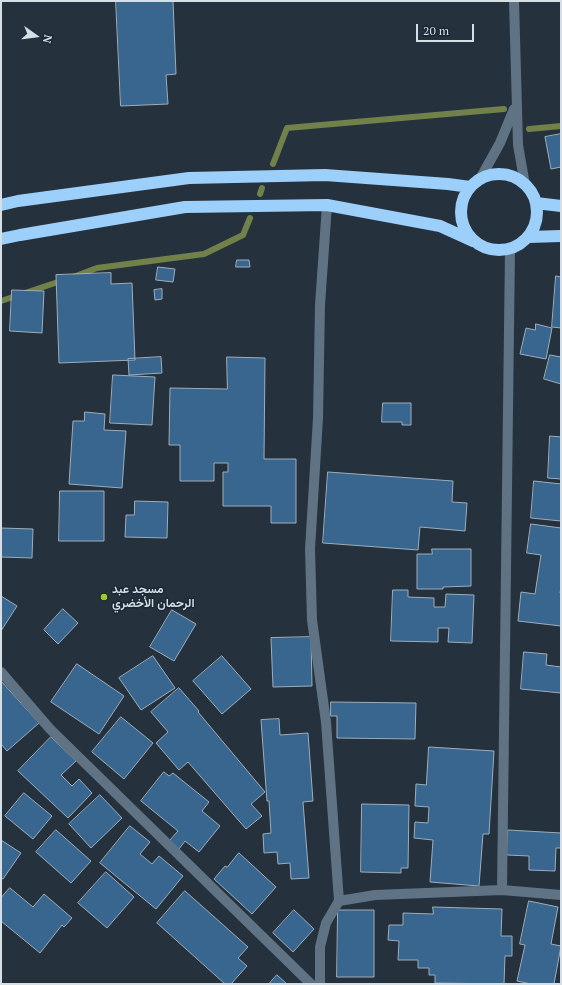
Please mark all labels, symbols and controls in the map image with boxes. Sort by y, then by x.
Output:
north arrow [16,16,56,56]
scale bar [418,16,476,42]
text: 20 m [423,23,449,38]
text: N [40,33,55,45]
place label: مسجد عبد الرحمان الأخضري [112,583,195,611]
marker: مسجد عبد الرحمان الأخضري [99,592,109,602]

